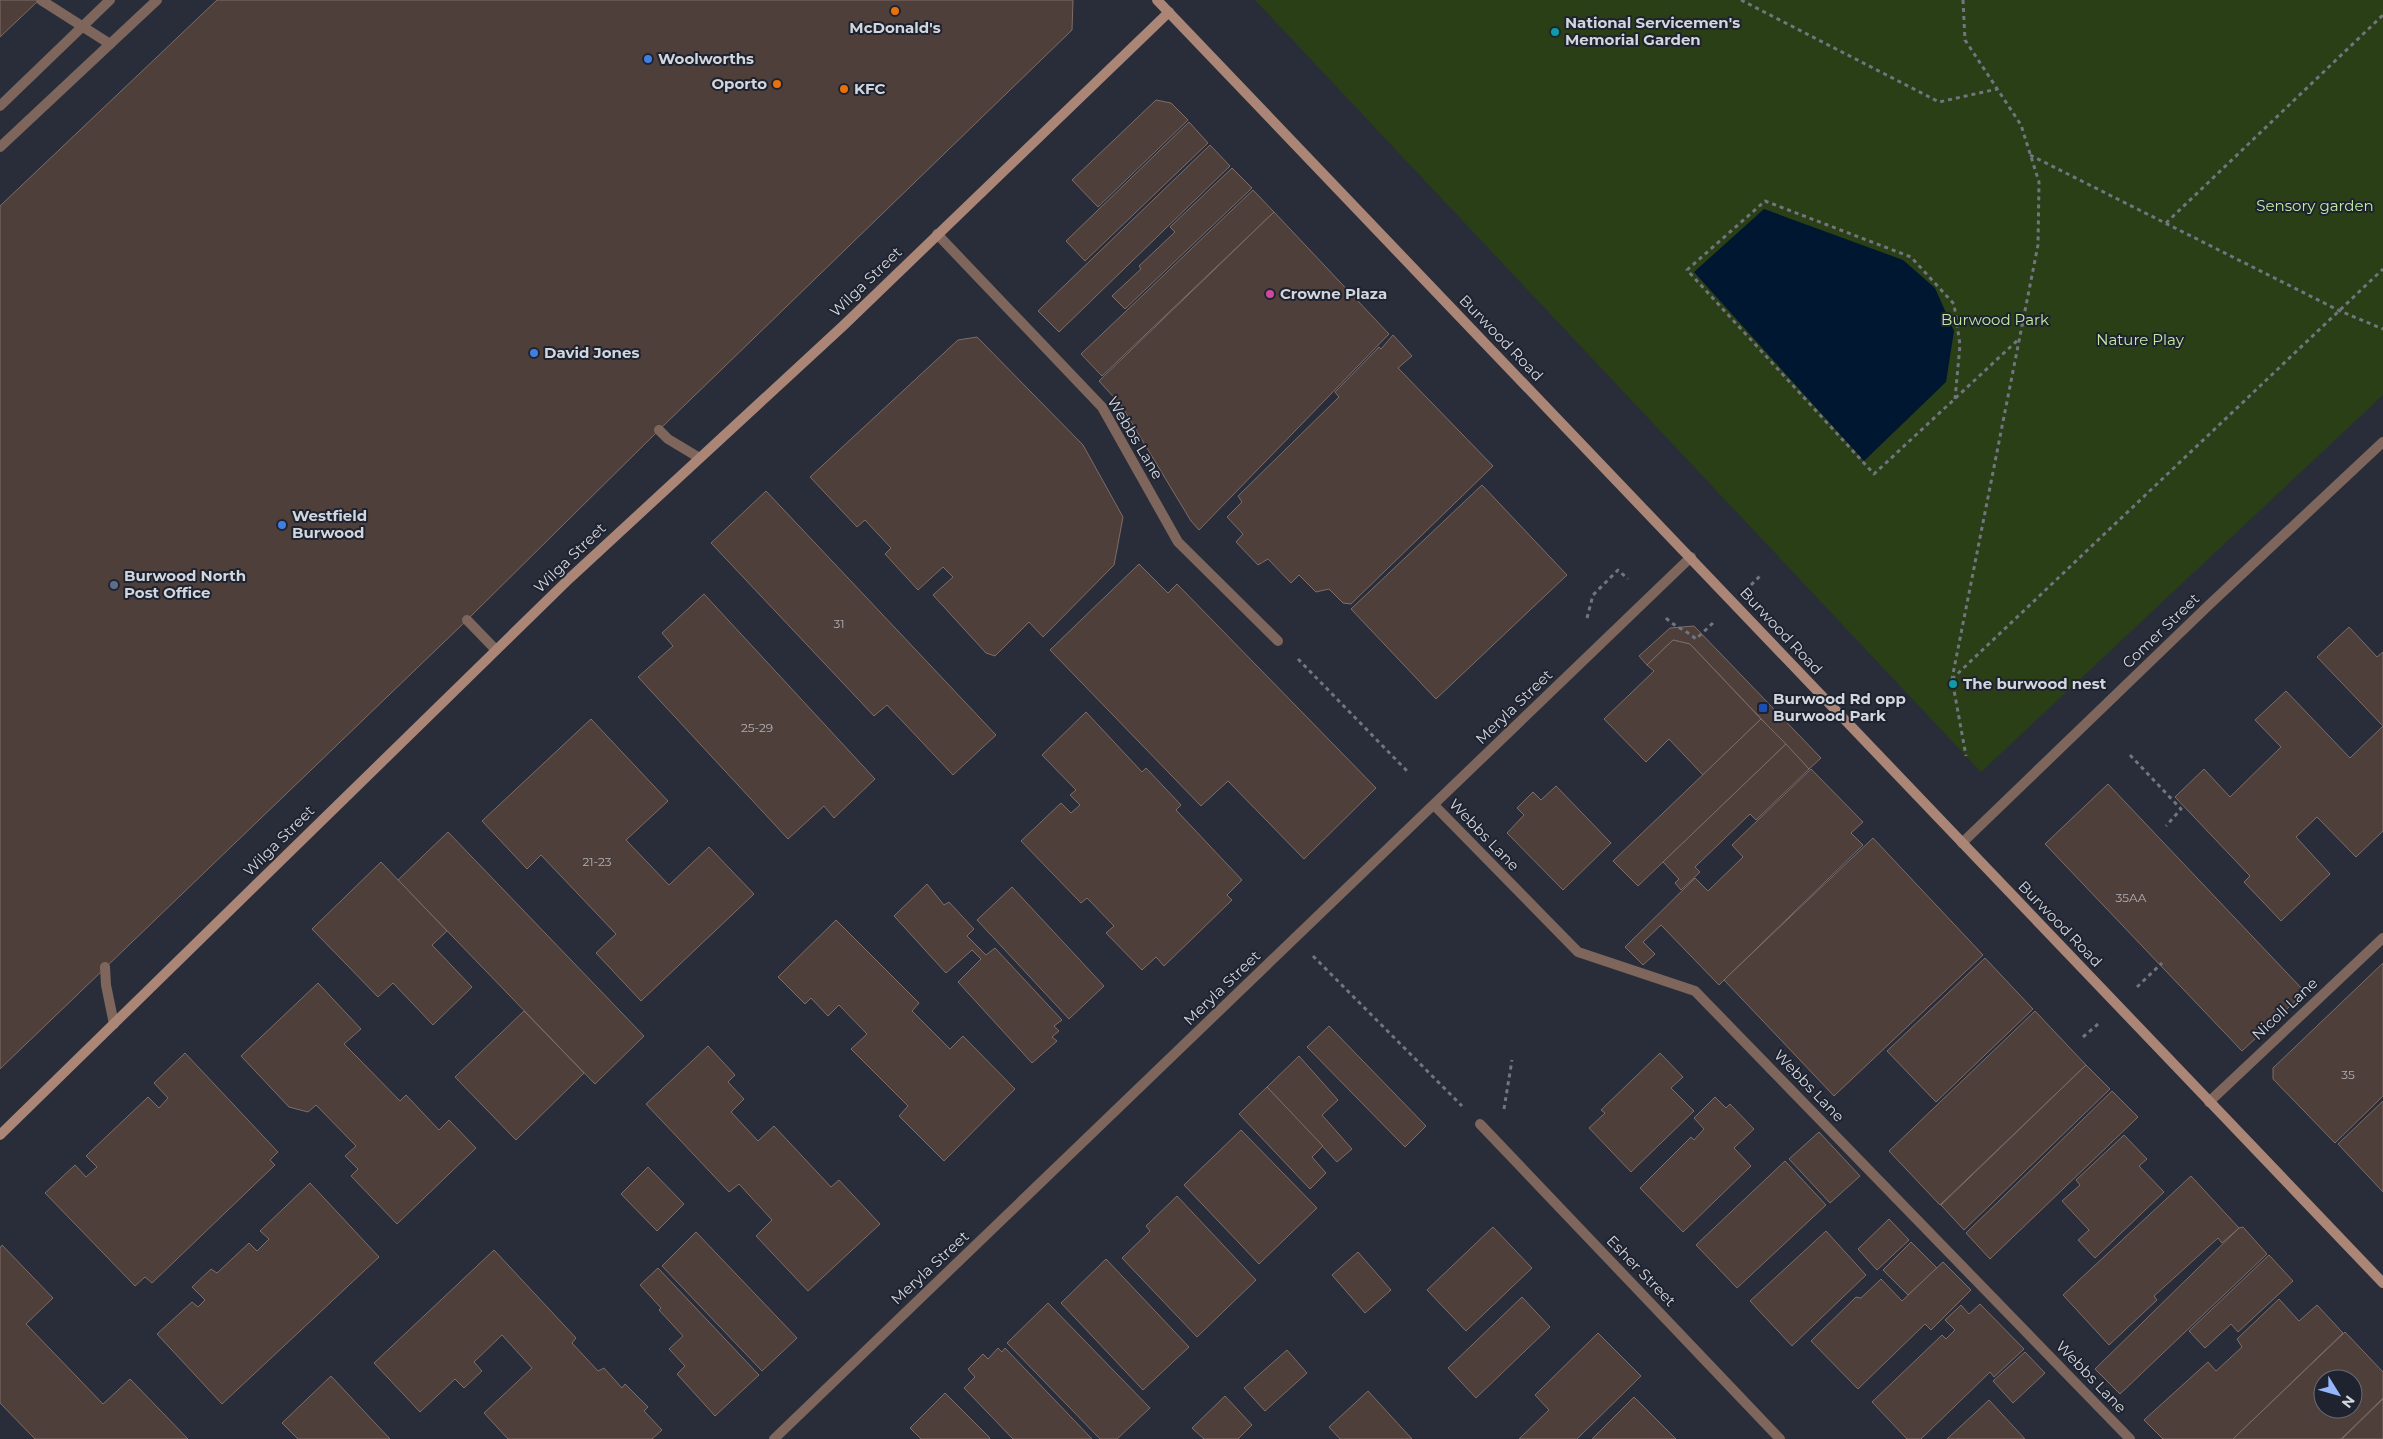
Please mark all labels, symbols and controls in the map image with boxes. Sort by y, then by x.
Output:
marker: McDonald's [889,5,901,17]
place label: National Servicemen's Memorial Garden [1565,13,1740,49]
place label: McDonald's [849,18,941,37]
marker: National Servicemen's Memorial Garden [1549,26,1561,38]
place label: Woolworths [658,49,754,68]
marker: Woolworths [642,53,654,65]
place label: Oporto [711,74,767,93]
marker: Oporto [771,78,783,90]
place label: KFC [854,79,886,98]
marker: KFC [838,83,850,95]
park label: Sensory garden [2256,196,2374,215]
street label: Wilga Street [826,243,906,321]
place label: Crowne Plaza [1280,284,1387,303]
marker: Crowne Plaza [1264,288,1276,300]
street label: Burwood Road [1455,291,1547,385]
park label: Burwood Park [1941,310,2049,329]
park label: Nature Play [2096,330,2185,349]
place label: David Jones [544,343,639,362]
marker: David Jones [528,347,540,359]
street label: Webbs Lane [1103,393,1168,483]
place label: Westfield Burwood [292,506,367,542]
marker: Westfield Burwood [276,519,288,531]
street label: Wilga Street [530,519,610,597]
place label: Burwood North Post Office [124,566,246,602]
marker: Burwood North Post Office [108,579,120,591]
street label: Burwood Road [1736,583,1827,678]
street label: Comer Street [2118,589,2203,672]
house number: 31 [833,616,845,631]
street label: Meryla Street [1471,665,1556,748]
place label: The burwood nest [1963,674,2107,693]
marker: The burwood nest [1947,678,1959,690]
place label: Burwood Rd opp Burwood Park [1773,689,1906,725]
marker: Burwood Rd opp Burwood Park [1757,702,1769,714]
house number: 25-29 [741,720,773,735]
street label: Webbs Lane [1445,794,1524,875]
street label: Wilga Street [239,801,318,880]
house number: 21-23 [582,854,612,869]
street label: Burwood Road [2014,877,2106,971]
house number: 35AA [2116,890,2147,905]
street label: Meryla Street [1179,946,1264,1029]
street label: Nicoll Lane [2248,973,2321,1044]
street label: Webbs Lane [1770,1045,1849,1126]
house number: 35 [2341,1067,2355,1082]
street label: Meryla Street [887,1227,973,1309]
street label: Esher Street [1603,1231,1680,1310]
street label: Webbs Lane [2052,1336,2131,1417]
north arrow [2313,1369,2363,1419]
text: N [2338,1392,2359,1412]

